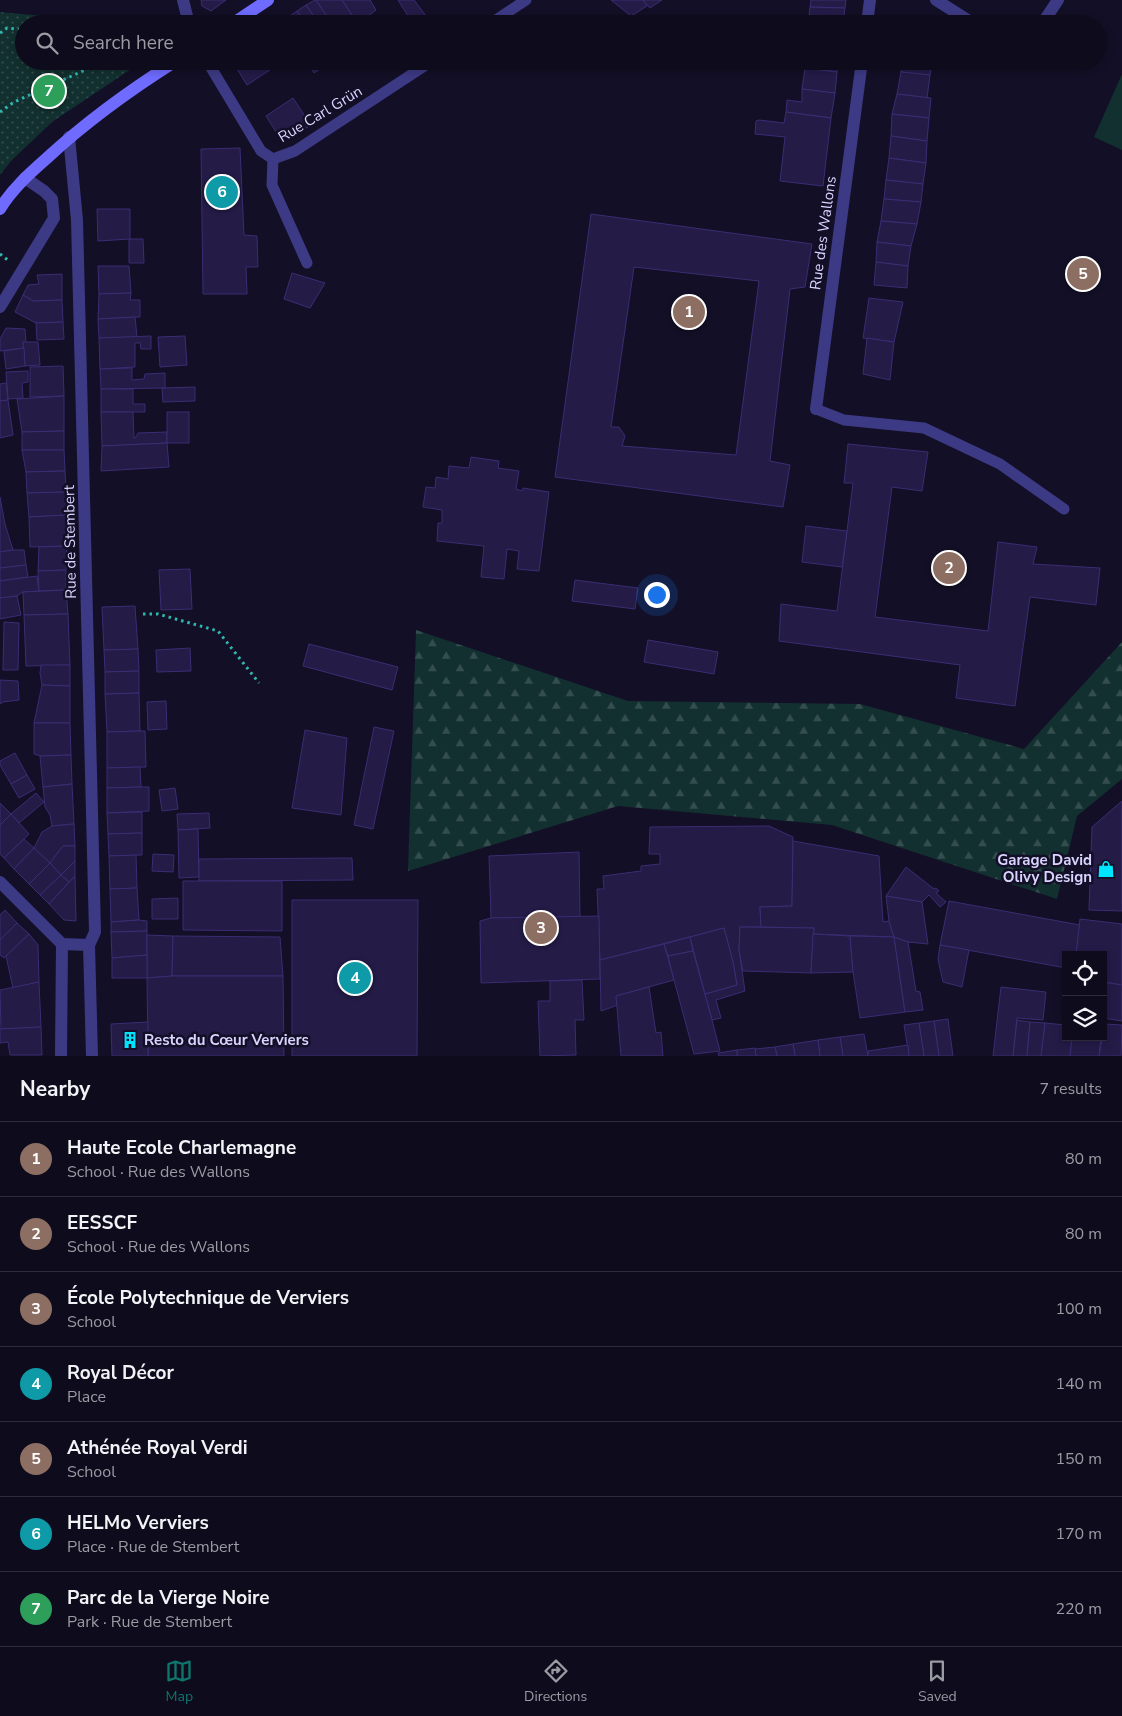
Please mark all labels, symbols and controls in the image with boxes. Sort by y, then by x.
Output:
search box [15,15,1107,70]
icon: search [33,29,61,57]
text: Search here [73,30,174,56]
pin: 7 [33,72,65,110]
street label: Rue Carl Grün [274,81,366,147]
pin: 6 [206,173,238,211]
street label: Rue des Wallons [805,175,841,291]
pin: 5 [1067,255,1099,293]
pin: 1 [673,293,705,331]
street label: Rue de Stembert [59,484,81,599]
pin: 2 [933,549,965,587]
your location [644,582,670,608]
place label: Garage David Olivy Design [997,850,1092,887]
shop icon: Garage David Olivy Design [1096,859,1116,879]
pin: 3 [525,909,557,947]
map controls [1062,951,1107,1041]
button: locate [1062,951,1107,996]
pin: 4 [339,959,371,997]
button: layers [1062,996,1107,1041]
building icon: Resto du Cœur Verviers [120,1030,140,1050]
place label: Resto du Cœur Verviers [144,1030,309,1050]
text: Nearby [20,1075,90,1103]
text: 7 results [1040,1078,1102,1100]
text: Haute Ecole Charlemagne [67,1135,296,1161]
text: 1 [31,1148,41,1170]
text: 80 m [1065,1148,1102,1170]
text: School · Rue des Wallons [67,1161,250,1183]
text: EESSCF [67,1210,137,1236]
text: 2 [31,1223,41,1245]
text: 80 m [1065,1223,1102,1245]
text: School · Rue des Wallons [67,1236,250,1258]
text: École Polytechnique de Verviers [67,1285,349,1311]
text: 3 [31,1298,41,1320]
text: 100 m [1055,1298,1102,1320]
text: School [67,1311,116,1333]
text: Royal Décor [67,1360,174,1386]
text: 4 [31,1373,41,1395]
text: 140 m [1055,1373,1102,1395]
text: Place [67,1386,106,1408]
text: Athénée Royal Verdi [67,1435,248,1461]
text: 5 [31,1448,41,1470]
text: 150 m [1055,1448,1102,1470]
text: School [67,1461,116,1483]
text: HELMo Verviers [67,1510,209,1536]
text: 6 [31,1523,41,1545]
text: 170 m [1055,1523,1102,1545]
text: Place · Rue de Stembert [67,1536,239,1558]
text: Parc de la Vierge Noire [67,1585,270,1611]
text: 7 [31,1598,41,1620]
text: 220 m [1055,1598,1102,1620]
text: Park · Rue de Stembert [67,1611,232,1633]
tab: Map [165,1657,193,1706]
tab: Directions [524,1657,587,1706]
tab: Saved [918,1657,957,1706]

